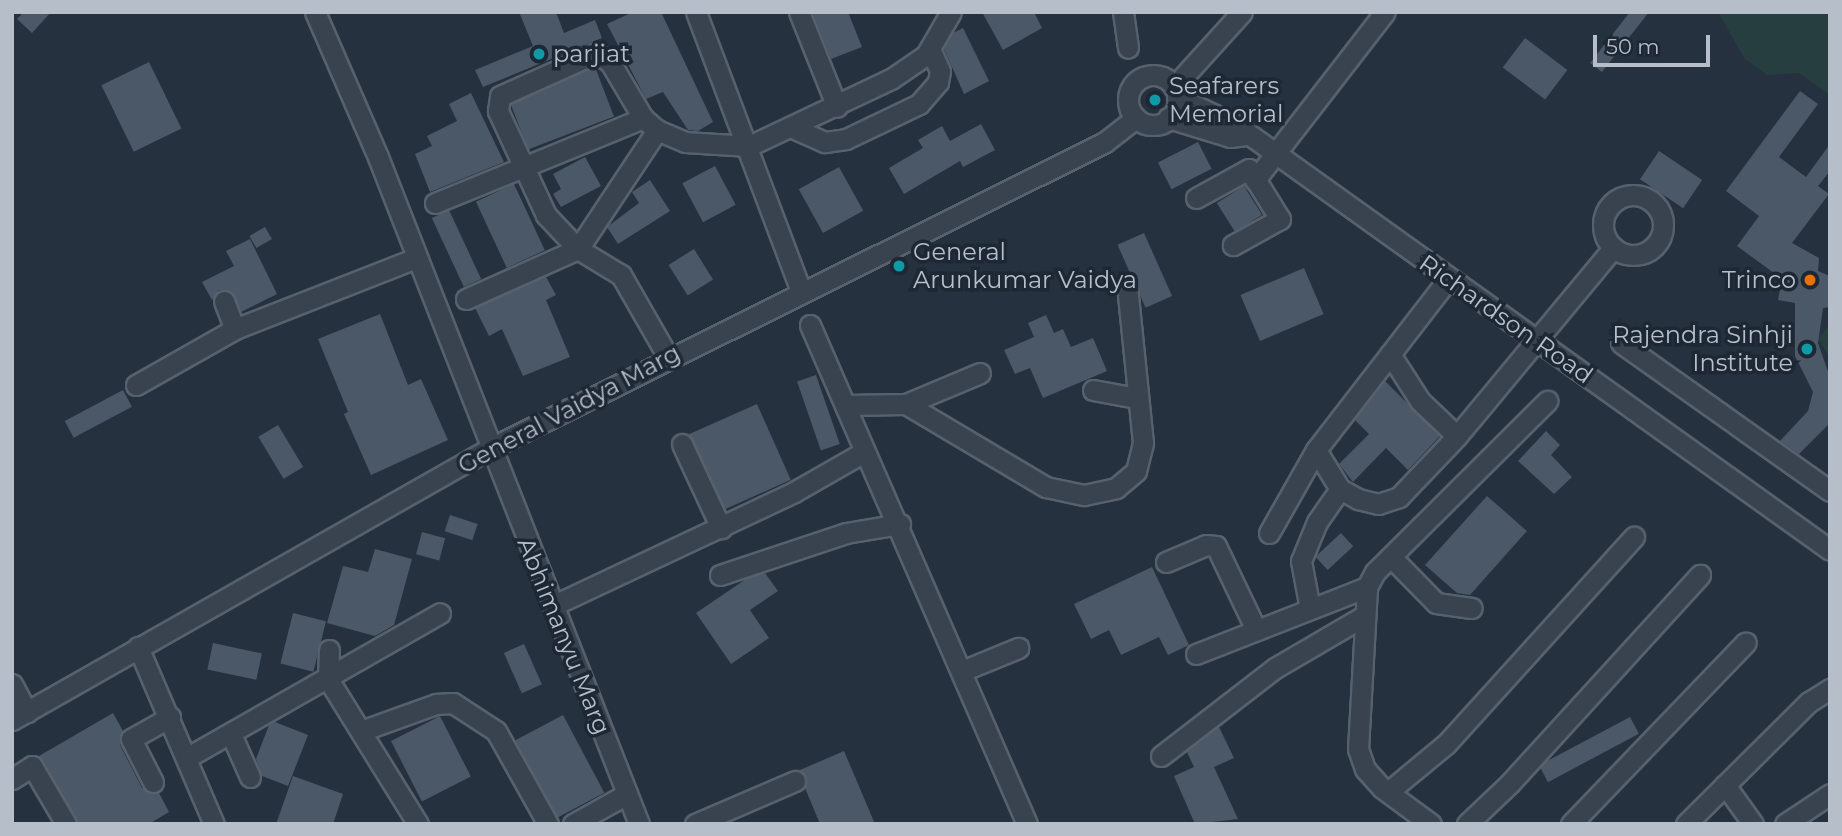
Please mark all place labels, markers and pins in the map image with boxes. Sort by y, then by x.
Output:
place label: parjiat [553,40,630,68]
marker: parjiat [531,46,547,62]
place label: Seafarers Memorial [1169,72,1283,128]
marker: Seafarers Memorial [1147,92,1163,108]
place label: General Arunkumar Vaidya [913,238,1137,294]
marker: General Arunkumar Vaidya [891,258,907,274]
place label: Trinco [1722,266,1796,294]
marker: Trinco [1802,272,1818,288]
place label: Rajendra Sinhji Institute [1612,321,1793,377]
marker: Rajendra Sinhji Institute [1799,341,1815,357]

